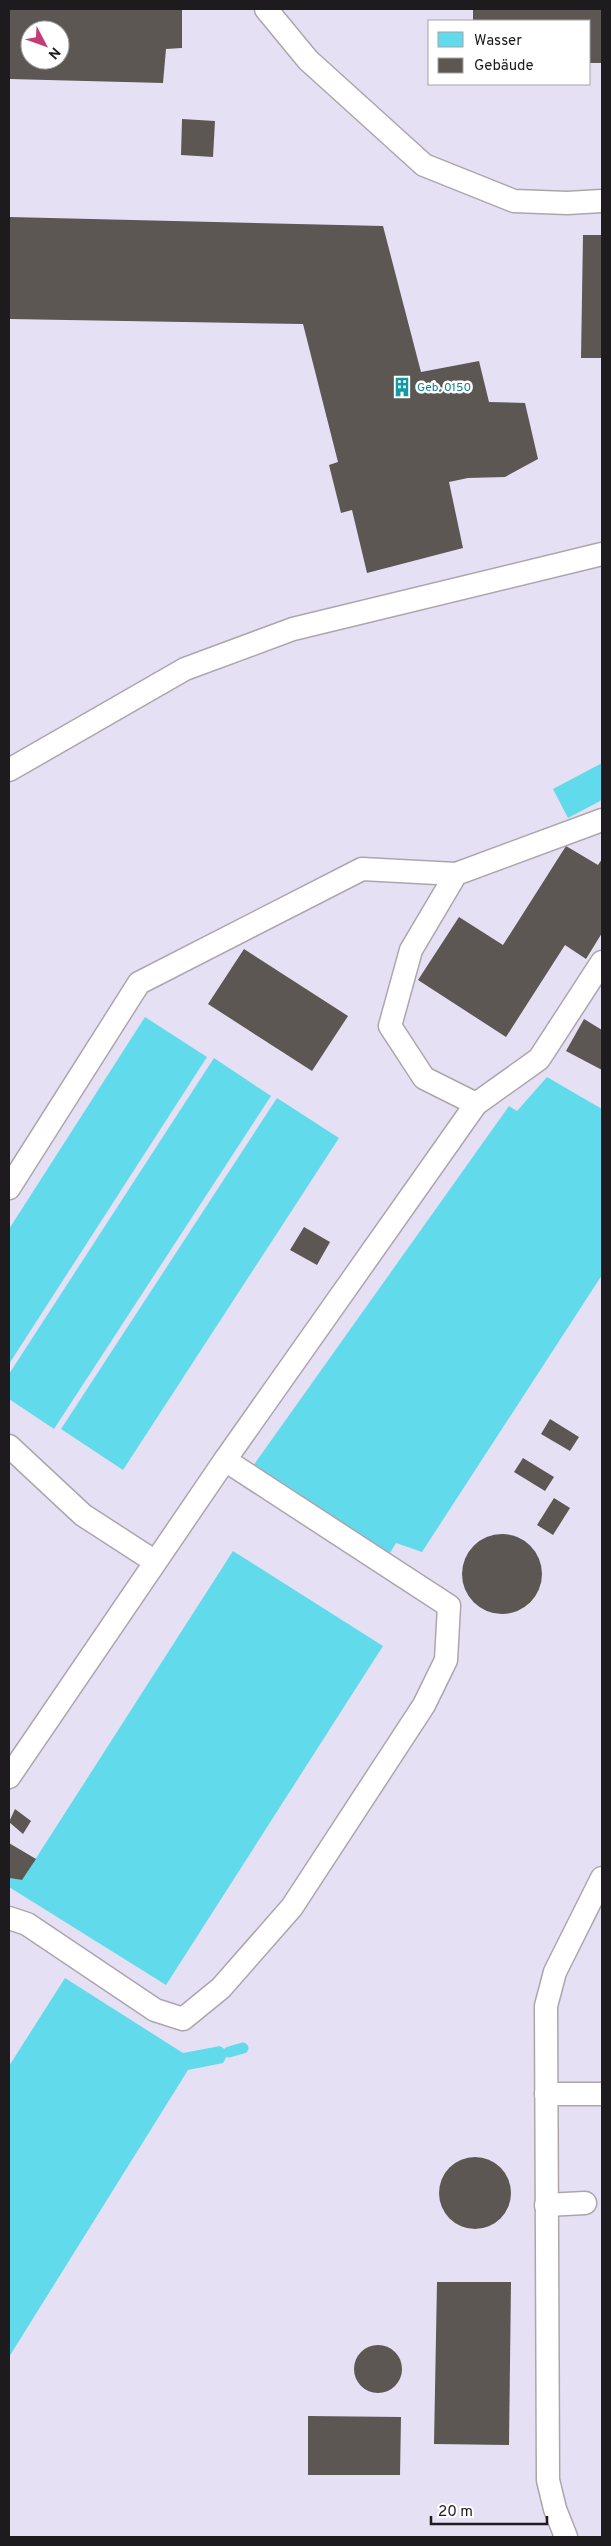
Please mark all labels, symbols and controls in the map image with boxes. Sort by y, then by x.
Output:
north arrow [20,20,70,70]
legend [428,20,591,85]
text: Wasser [474,32,522,51]
text: N [44,43,63,62]
text: Gebäude [474,57,534,76]
building icon: Geb. 0150 [391,376,413,398]
place label: Geb. 0150 [417,380,471,396]
scale bar [431,2494,547,2526]
text: 20 m [438,2503,473,2522]

